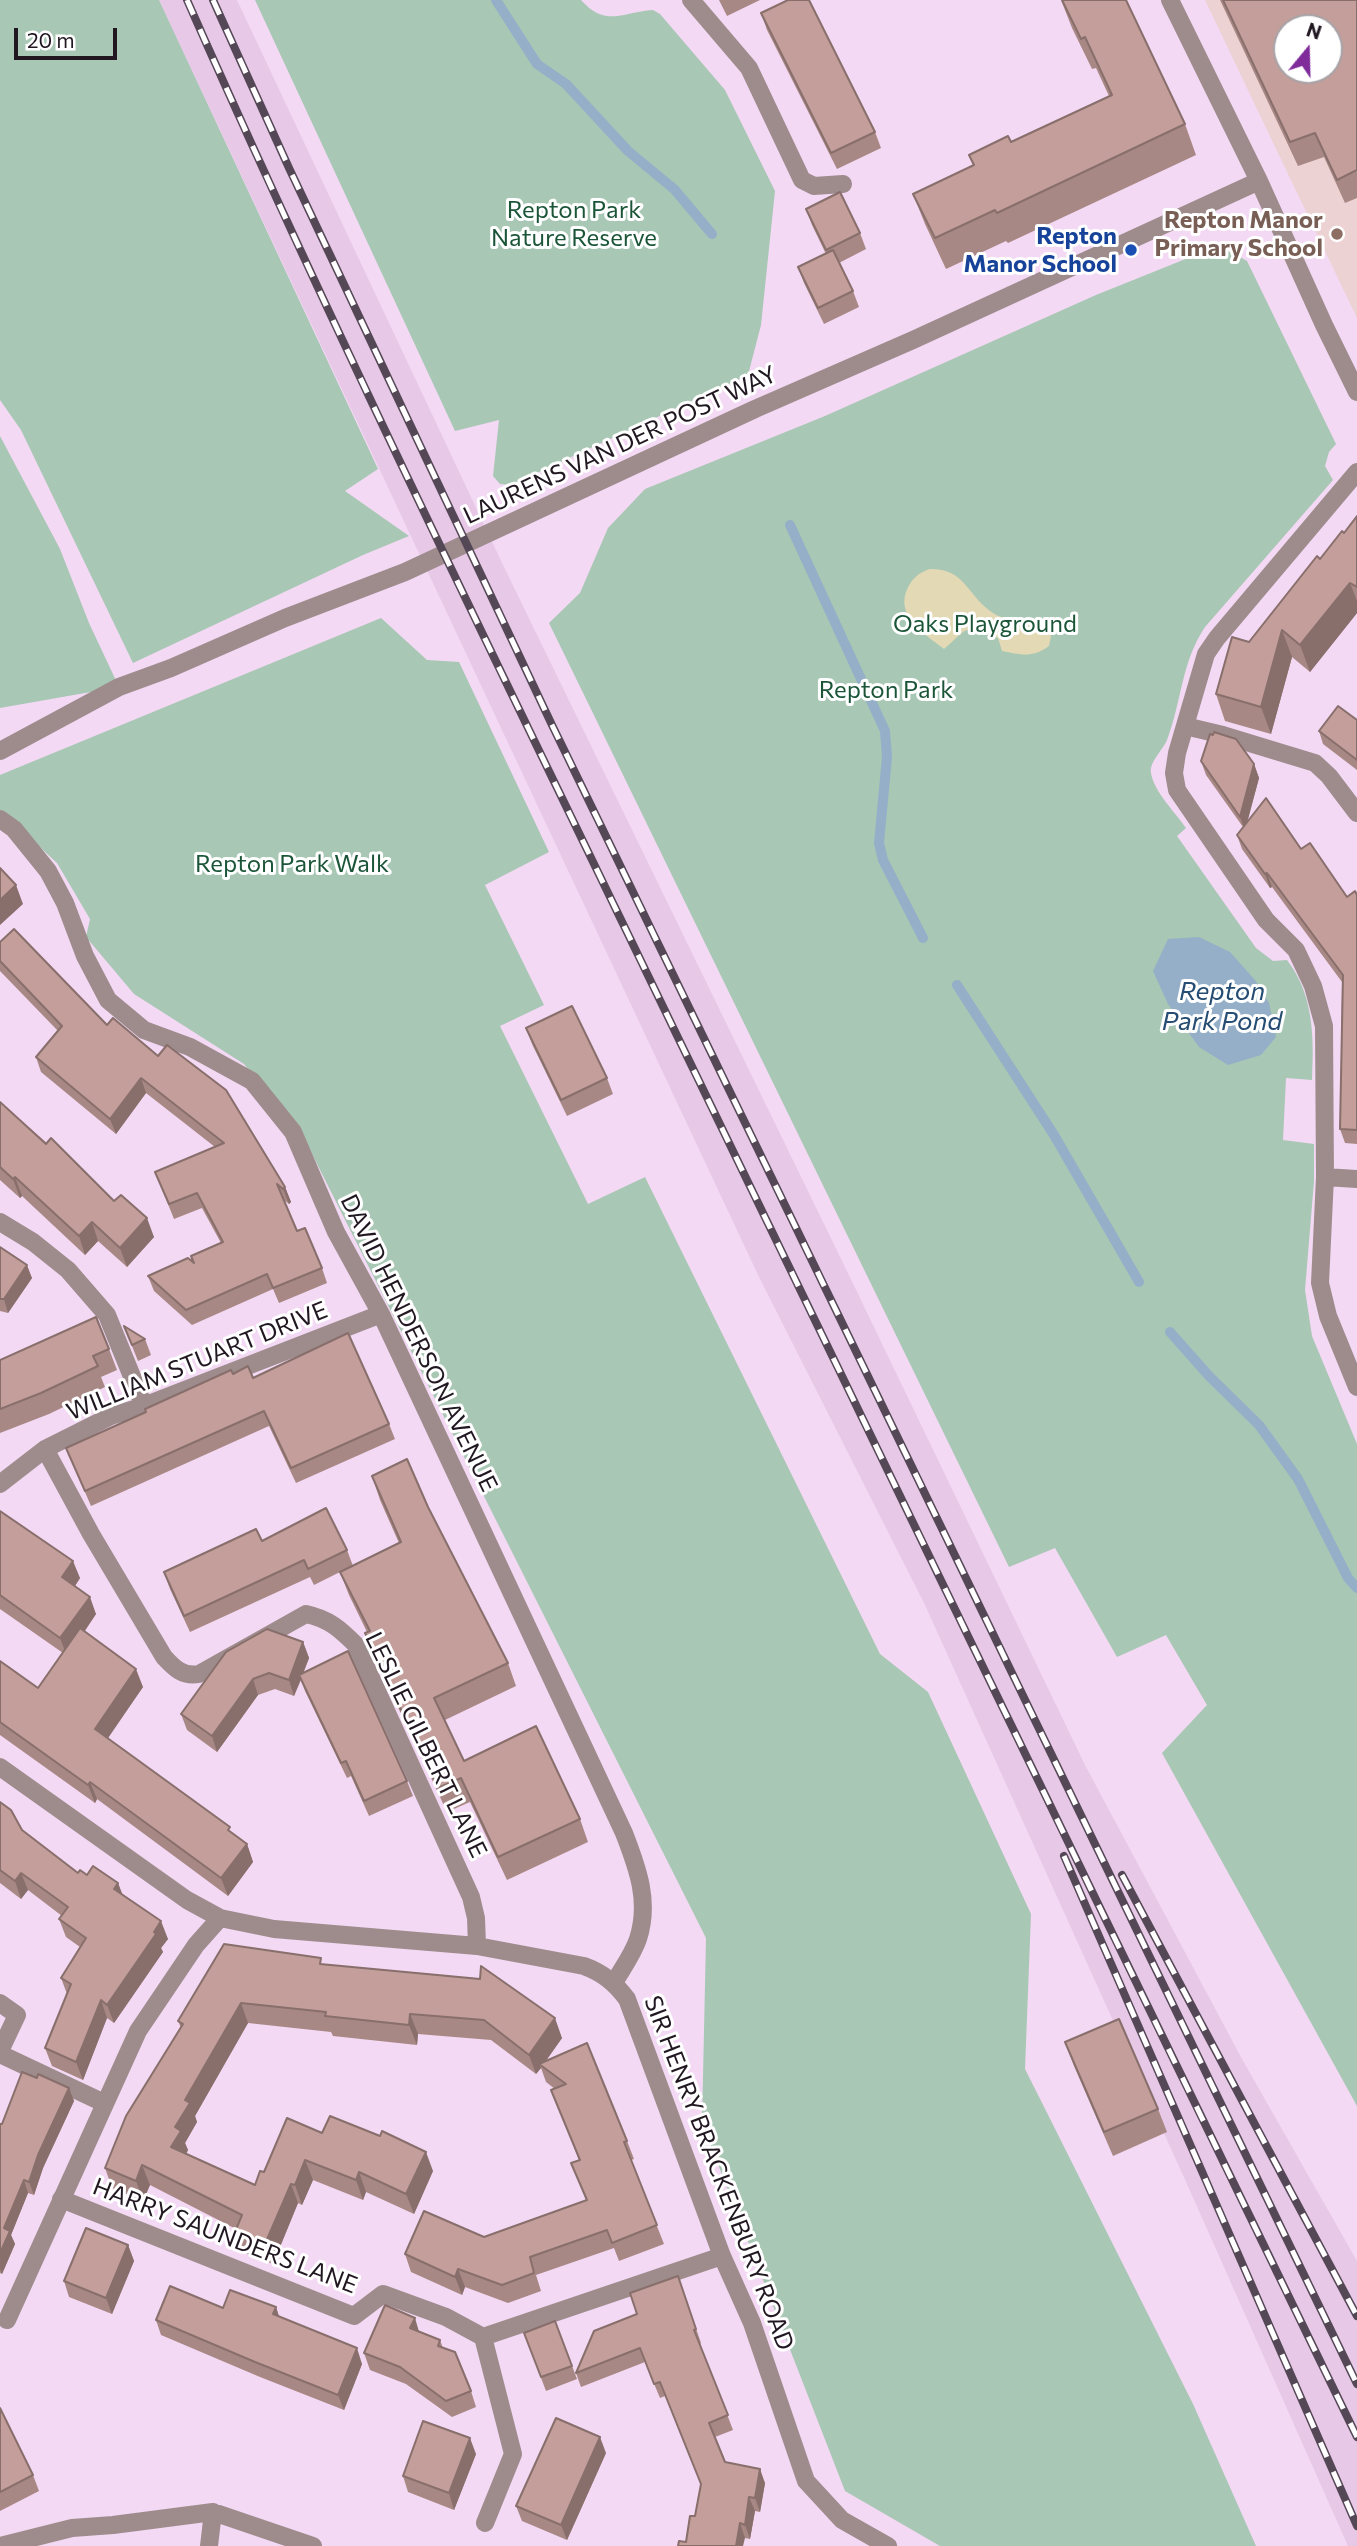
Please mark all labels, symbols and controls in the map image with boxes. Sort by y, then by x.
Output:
scale bar [18,14,121,58]
north arrow [1273,14,1343,84]
text: N [1304,17,1325,44]
text: 20 m [27,27,75,52]
park label: Repton Park Nature Reserve [491,196,657,252]
place label: Repton Manor Primary School [1154,206,1323,262]
place label: Repton Manor School [964,222,1117,278]
marker: Repton Manor Primary School [1329,226,1345,242]
marker: Repton Manor School [1123,242,1139,258]
street label: LAURENS VAN DER POST WAY [459,360,781,530]
park label: Oaks Playground [893,610,1077,638]
park label: Repton Park [819,676,953,704]
park label: Repton Park Walk [195,850,389,878]
water label: Repton Park Pond [1162,975,1282,1036]
street label: DAVID HENDERSON AVENUE [334,1190,504,1496]
street label: WILLIAM STUART DRIVE [62,1295,332,1427]
street label: LESLIE GILBERT LANE [359,1628,493,1862]
street label: SIR HENRY BRACKENBURY ROAD [638,1992,800,2354]
street label: HARRY SAUNDERS LANE [89,2172,361,2300]

